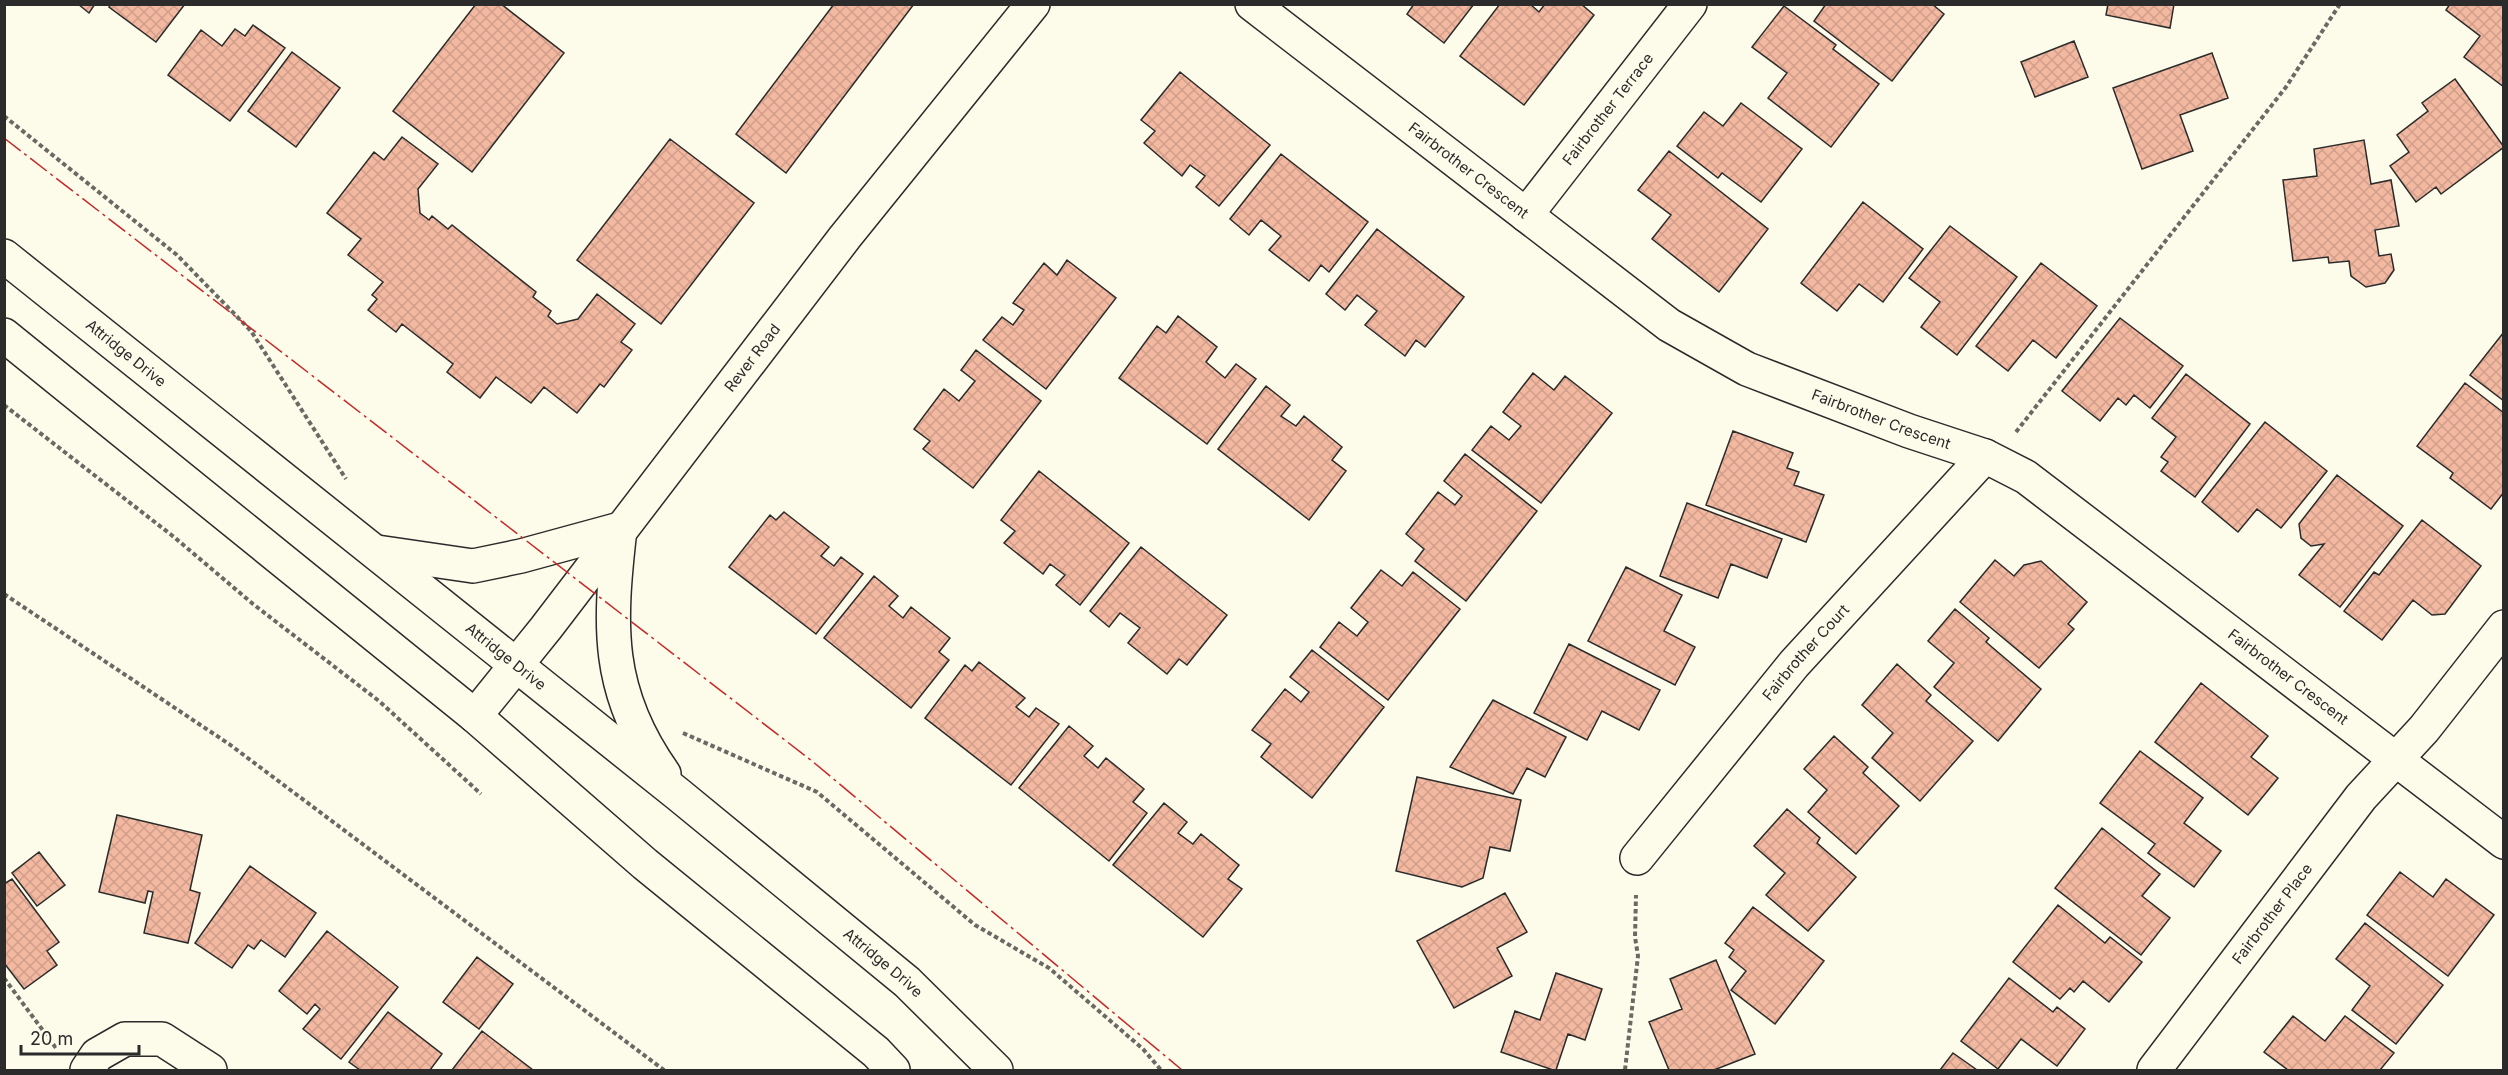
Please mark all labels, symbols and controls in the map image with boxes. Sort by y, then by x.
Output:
street label: Fairbrother Terrace [1558,49,1657,169]
street label: Fairbrother Crescent [1405,118,1533,222]
street label: Attridge Drive [82,315,170,391]
street label: Rever Road [720,320,784,396]
street label: Fairbrother Crescent [1809,385,1953,453]
street label: Fairbrother Court [1758,600,1853,704]
street label: Attridge Drive [462,618,550,694]
street label: Fairbrother Crescent [2224,625,2352,729]
street label: Fairbrother Place [2228,859,2316,968]
street label: Attridge Drive [840,924,927,1001]
scale bar [21,1018,140,1056]
text: 20 m [30,1028,73,1049]

